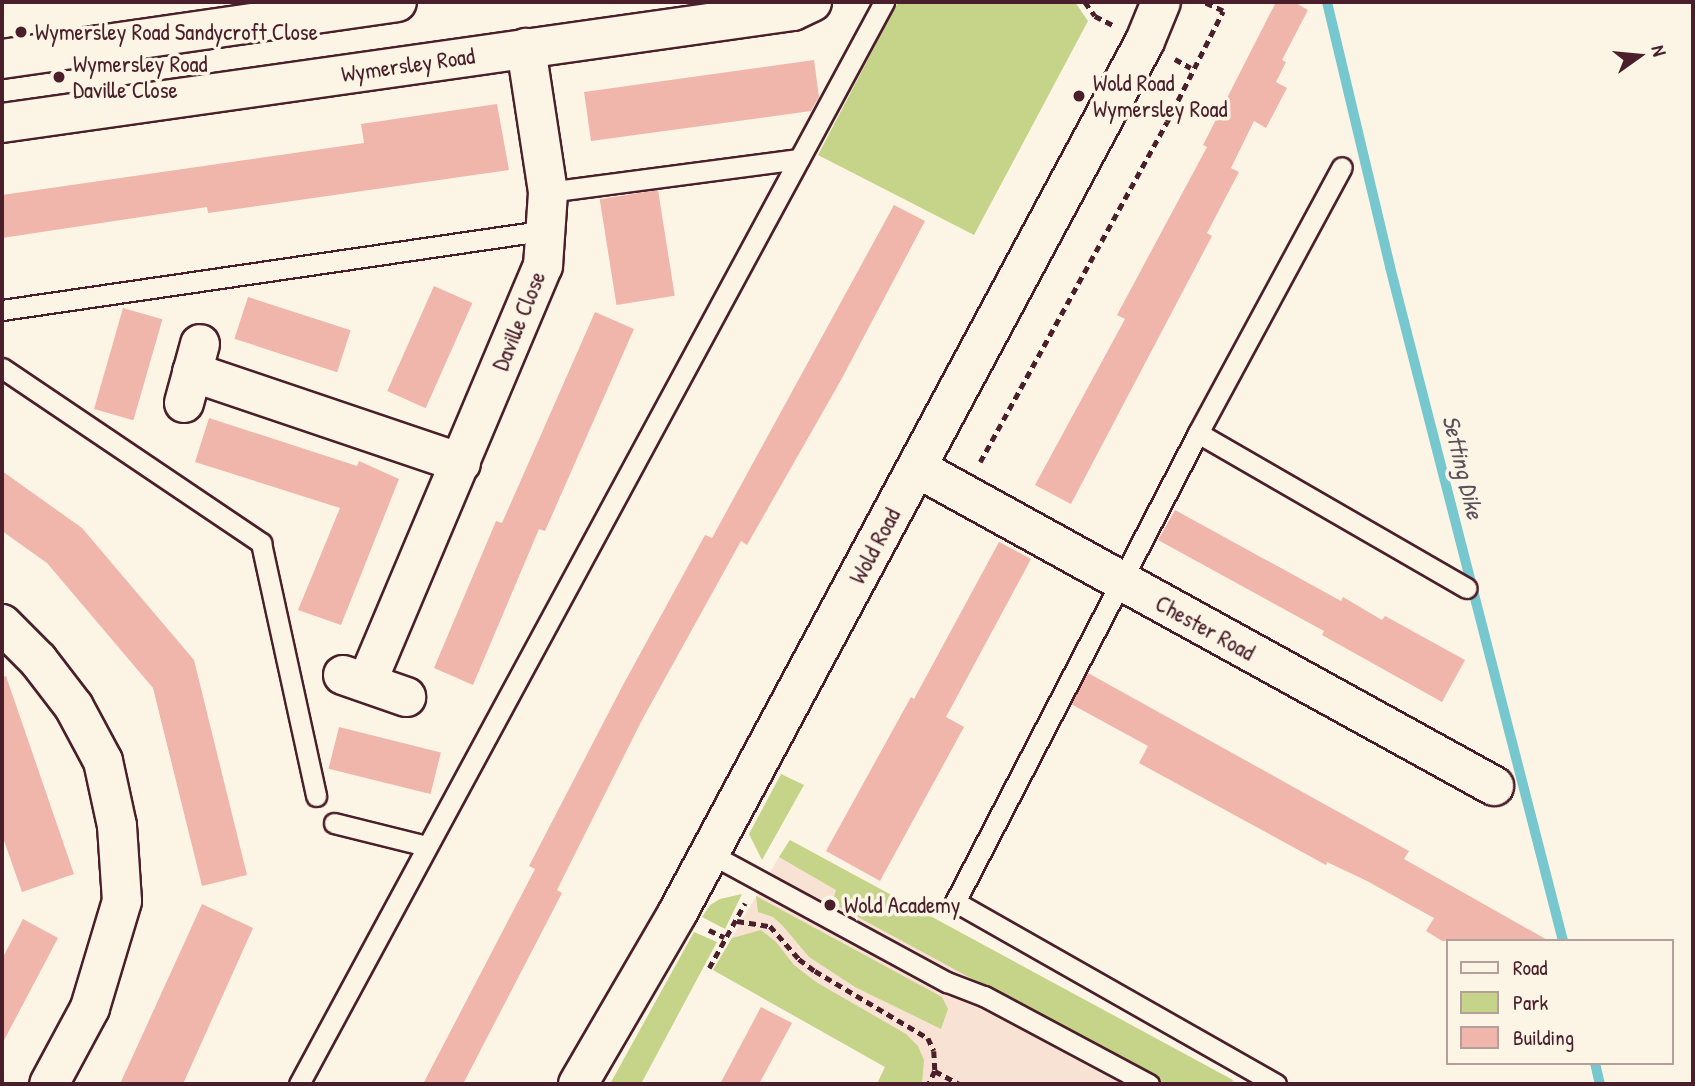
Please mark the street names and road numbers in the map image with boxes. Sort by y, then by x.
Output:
street label: Wymersley Road [340,42,476,88]
street label: Daville Close [487,267,551,375]
street label: Wold Road [844,504,906,588]
street label: Chester Road [1151,589,1259,667]

